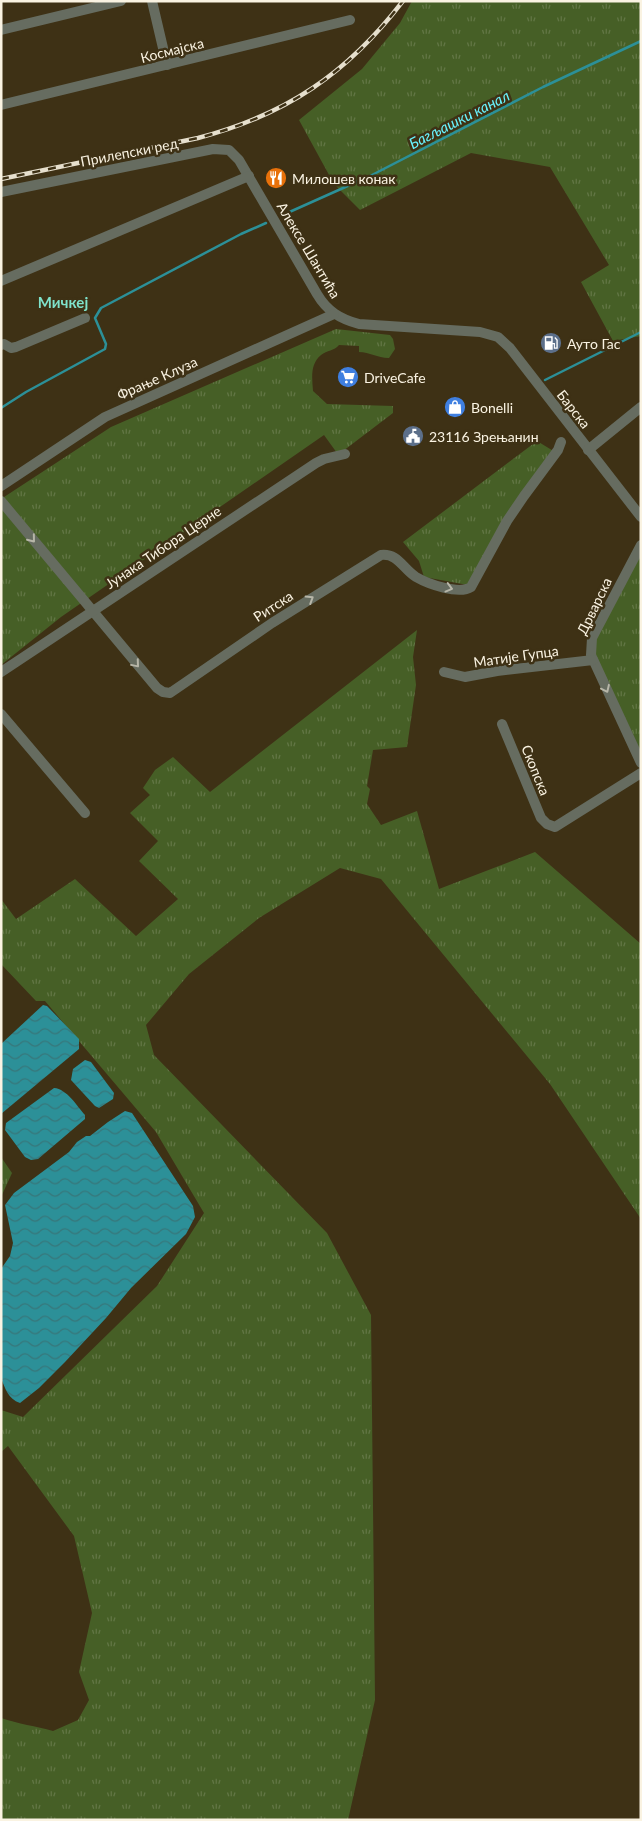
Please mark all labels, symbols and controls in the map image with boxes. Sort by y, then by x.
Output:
street label: Космајска [139,34,205,66]
water label: Багљашки канал [406,86,512,152]
street label: Прилепски ред [79,134,180,170]
restaurant icon: Милошев конак [264,166,288,190]
place label: Милошев конак [292,170,396,187]
street label: Алексе Шантића [274,199,344,301]
district label: Мичкеј [38,293,88,311]
fuel station icon: Ауто Гас [539,331,563,355]
place label: Ауто Гас [567,335,621,352]
street label: Фрање Клуза [114,353,200,403]
supermarket icon: DriveCafe [336,365,360,389]
place label: DriveCafe [364,369,426,386]
street label: Барска [554,386,594,432]
shop icon: Bonelli [443,395,467,419]
place label: Bonelli [471,399,513,416]
public building icon: 23116 Зрењанин [401,424,425,448]
place label: 23116 Зрењанин [429,428,539,445]
street label: Јунака Тибора Церне [102,502,224,592]
one-way arrow [27,533,35,542]
street label: Дрварска [573,575,615,637]
one-way arrow [445,582,454,593]
street label: Ритска [250,587,296,625]
one-way arrow [305,596,314,605]
street label: Матије Гупца [472,642,560,670]
one-way arrow [130,658,139,667]
one-way arrow [600,684,611,693]
street label: Скопска [518,742,554,798]

